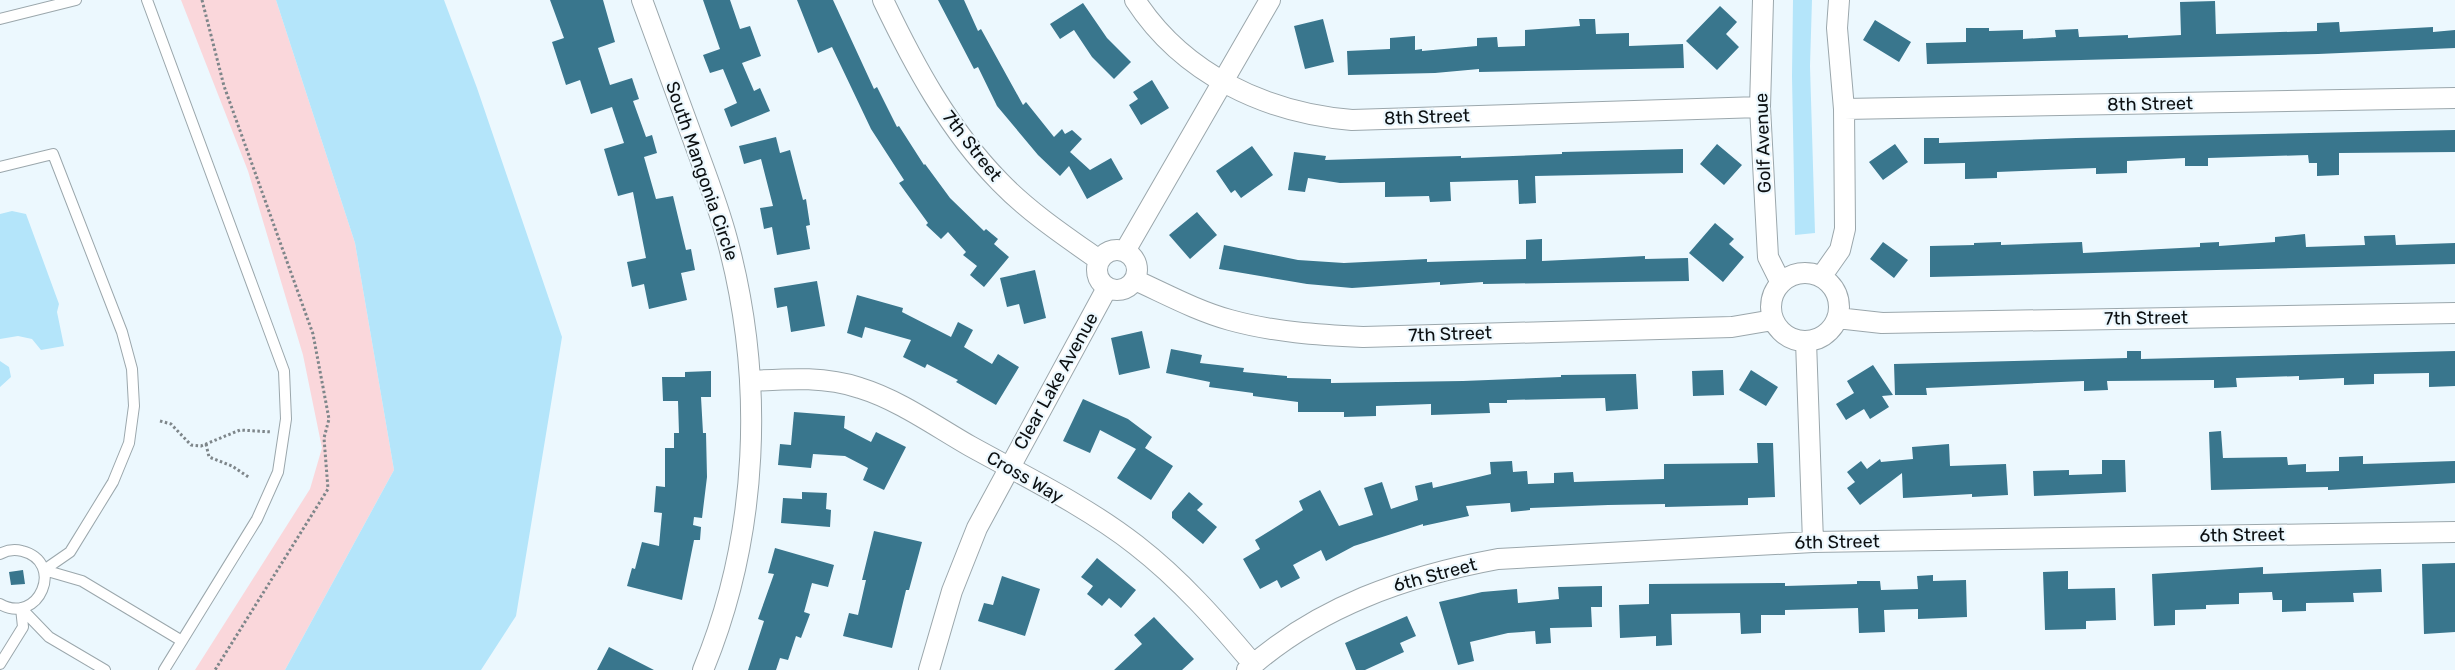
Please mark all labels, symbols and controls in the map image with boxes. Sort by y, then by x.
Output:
street label: South Mangonia Circle [661,79,743,263]
street label: Golf Avenue [1750,92,1776,194]
street label: 8th Street [2107,92,2193,116]
street label: 8th Street [1384,105,1470,129]
street label: 7th Street [938,106,1006,186]
street label: 7th Street [2104,306,2188,330]
street label: Clear Lake Avenue [1009,309,1103,453]
street label: 7th Street [1408,322,1492,346]
street label: Cross Way [983,446,1067,508]
street label: 6th Street [2199,523,2285,547]
street label: 6th Street [1794,530,1880,554]
street label: 6th Street [1391,553,1479,597]

